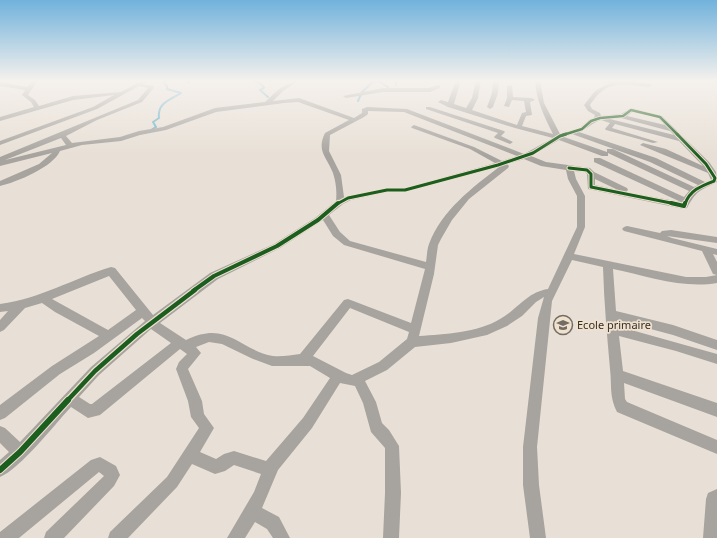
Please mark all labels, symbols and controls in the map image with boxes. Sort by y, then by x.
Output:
school or university icon: Ecole primaire [552,314,574,336]
place label: Ecole primaire [577,317,651,332]

